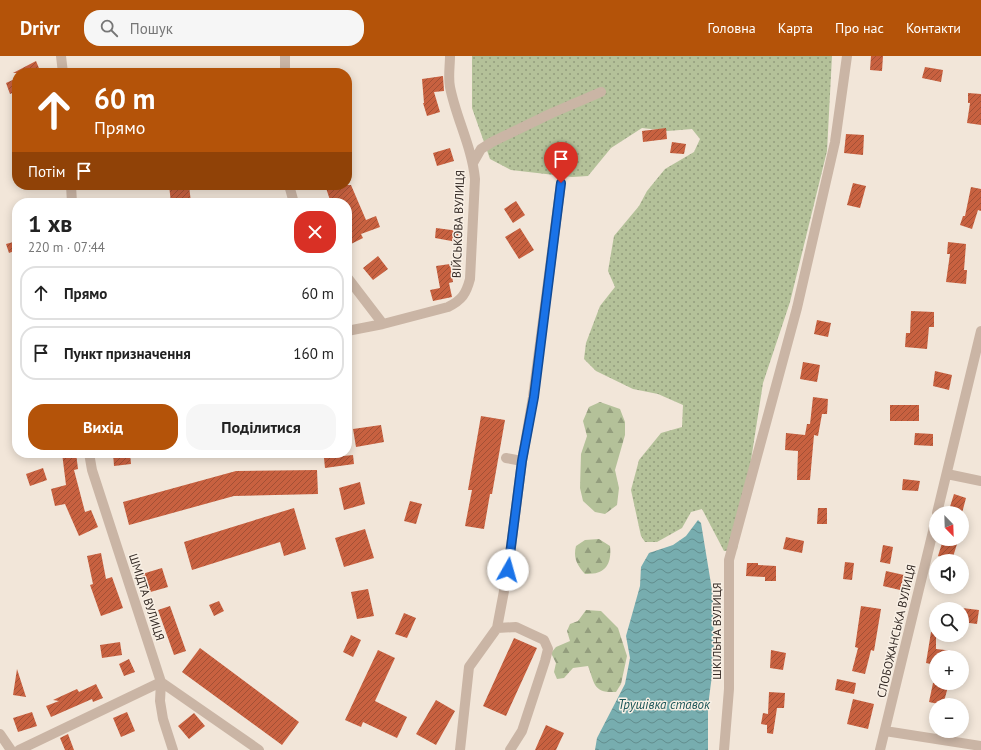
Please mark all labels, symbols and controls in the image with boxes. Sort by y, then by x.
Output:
search box [84,10,364,46]
text: Drivr [20,16,60,40]
icon: search [98,17,120,39]
text: Пошук [130,19,173,38]
text: Головна [708,19,756,37]
text: Карта [778,19,813,37]
text: Про нас [835,19,884,37]
text: Контакти [906,19,961,37]
text: 60 m [94,80,155,117]
icon: ahead [28,84,80,136]
text: Прямо [94,116,145,139]
pin [544,142,578,183]
icon: arrive [550,148,572,170]
icon: arrive [73,160,95,182]
text: Потім [28,162,65,181]
street label: ВІЙСЬКОВА ВУЛИЦЯ [449,170,467,278]
text: 1 хв [28,208,72,239]
button: close [294,211,336,253]
text: 220 m · 07:44 [28,239,105,256]
icon: ahead [30,282,52,304]
text: Прямо [64,284,107,303]
text: 60 m [301,284,334,303]
icon: arrive [30,342,52,364]
text: Пункт призначення [64,344,191,363]
text: 160 m [293,344,334,363]
button: Вихід [28,404,178,450]
button: Поділитися [186,404,336,450]
north arrow [929,506,969,546]
map controls [929,506,969,738]
position arrow [487,549,529,591]
street label: ШМІДТА ВУЛИЦЯ [126,552,168,642]
button: sound [929,554,969,594]
street label: СЛОБОЖАНСЬКА ВУЛИЦЯ [873,563,919,699]
street label: ШКІЛЬНА ВУЛИЦЯ [709,582,724,680]
button: search [929,602,969,642]
button: + [929,650,969,690]
water label: Трушівка ставок [618,696,711,713]
button: − [929,698,969,738]

